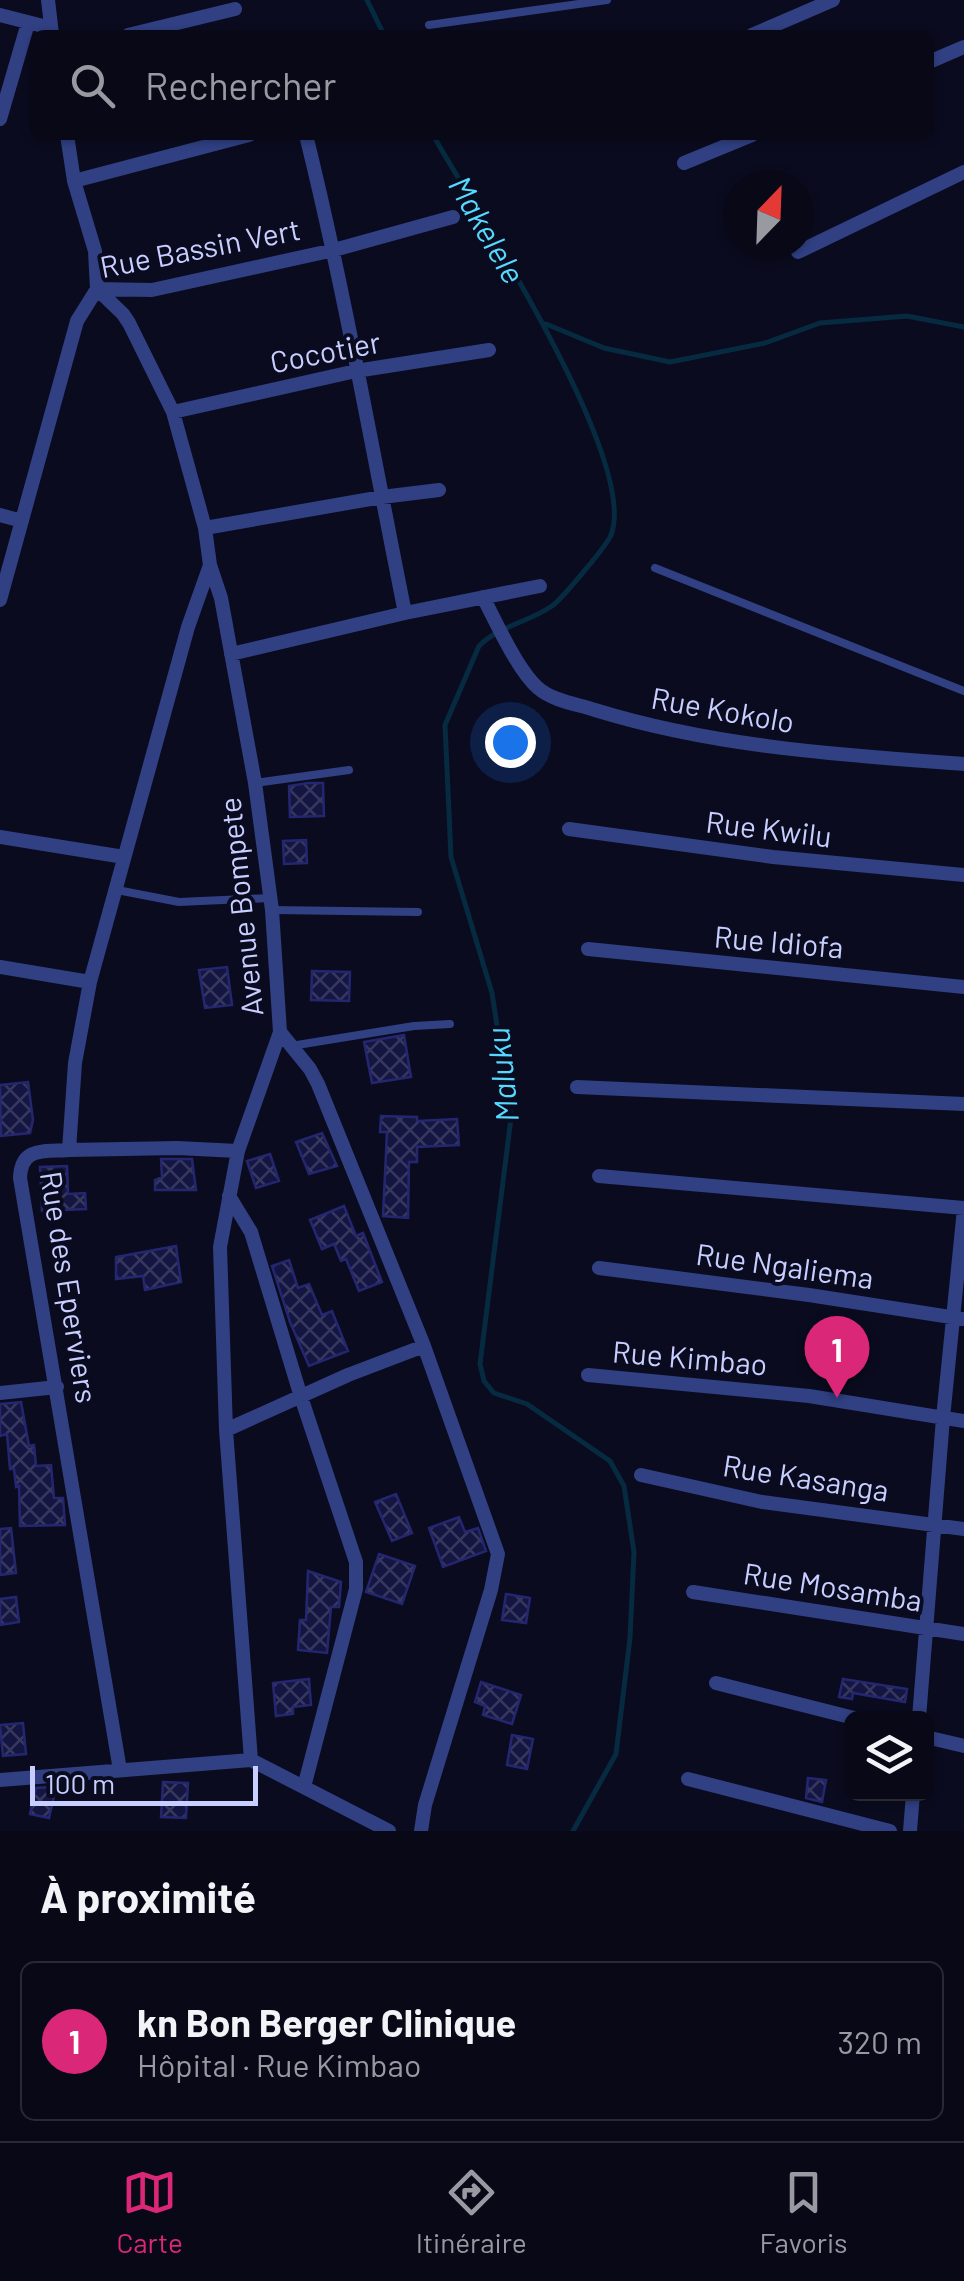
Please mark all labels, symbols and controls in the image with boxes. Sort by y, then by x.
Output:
search box [30,30,934,140]
icon: search [65,58,120,113]
text: Rechercher [145,62,336,108]
water label: Makelele [442,168,534,290]
north arrow [724,170,814,260]
street label: Rue Bassin Vert [97,210,303,284]
street label: Cocotier [267,323,383,379]
street label: Rue Kokolo [649,679,797,739]
your location [485,717,536,768]
street label: Avenue Bompete [211,796,269,1018]
street label: Rue Kwilu [704,802,834,854]
street label: Rue Idiofa [713,917,845,965]
water label: Maluku [477,1026,525,1124]
street label: Rue des Eperviers [34,1168,106,1406]
street label: Rue Ngaliema [694,1235,876,1295]
pin: 1 [804,1316,870,1398]
street label: Rue Kimbao [611,1332,769,1382]
street label: Rue Kasanga [721,1446,891,1508]
street label: Rue Mosamba [741,1554,925,1618]
map controls [844,1711,934,1801]
button: layers [844,1711,934,1801]
scale bar [30,1761,258,1806]
text: 100 m [45,1766,115,1800]
text: À proximité [40,1871,256,1921]
text: kn Bon Berger Clinique [137,1999,516,2045]
text: 1 [69,2022,80,2060]
text: 320 m [837,2022,922,2060]
text: Hôpital · Rue Kimbao [137,2045,421,2083]
tab: Carte [116,2165,183,2259]
tab: Itinéraire [416,2165,527,2259]
tab: Favoris [760,2165,848,2259]

